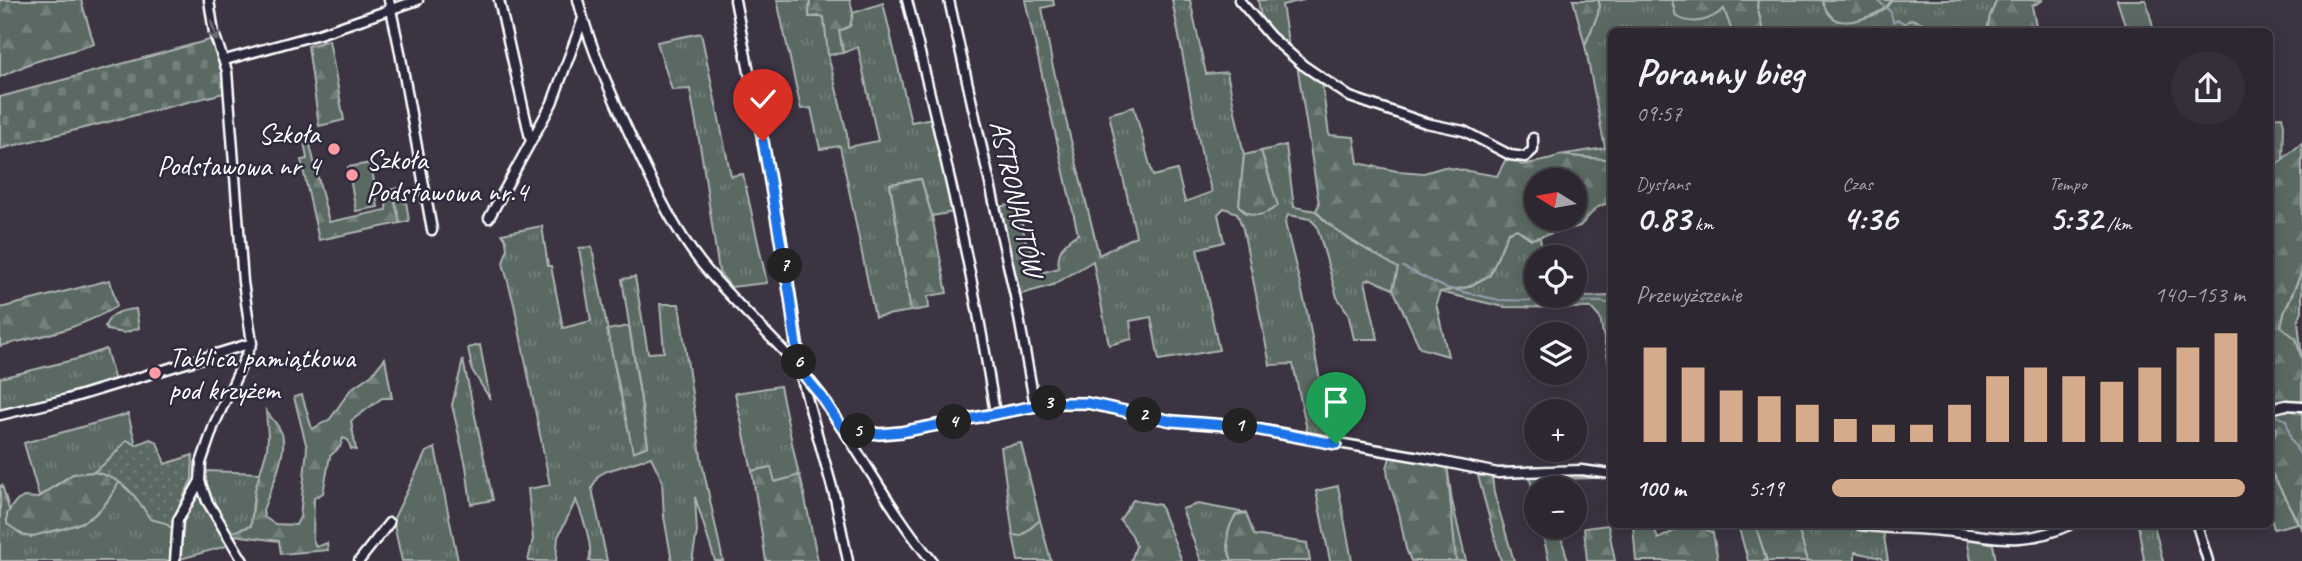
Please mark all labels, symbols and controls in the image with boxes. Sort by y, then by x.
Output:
one-way arrow [208,19,221,42]
text: Poranny bieg [1636,49,1804,96]
button: share [2171,51,2245,125]
pin [733,69,793,141]
icon: check [744,80,782,118]
text: 09:57 [1636,99,1682,128]
place label: Szkoła Podstawowa nr 4 [157,116,322,183]
street label: ASTRONAUTÓW [982,117,1053,284]
marker: Szkoła Podstawowa nr 4 [326,141,342,157]
place label: Szkoła Podstawowa nr.4 [366,142,530,209]
marker: Szkoła Podstawowa nr.4 [344,167,360,183]
north arrow [1524,168,1587,231]
map controls [1524,168,1587,539]
text: Dystans [1636,172,1690,196]
text: Czas [1842,172,1872,196]
text: Tempo [2049,172,2086,196]
text: 0.83 [1636,196,1690,241]
text: 4:36 [1842,196,1897,241]
text: 5:32 [2049,196,2102,241]
text: km [1690,212,1713,236]
text: /km [2102,212,2132,236]
button: locate [1524,245,1587,308]
pin: 7 [768,248,802,284]
text: 7 [780,253,789,277]
text: Przewyższenie [1636,280,1741,309]
text: 140–153 m [2154,280,2245,309]
button: layers [1524,322,1587,385]
place label: Tablica pamiątkowa pod krzyżem [169,340,357,407]
pin: 6 [782,344,816,380]
text: 6 [794,349,803,373]
marker: Tablica pamiątkowa pod krzyżem [147,365,163,381]
pin [1306,372,1366,444]
icon: arrive [1317,383,1355,421]
pin: 3 [1032,386,1066,420]
text: 3 [1044,390,1053,414]
pin: 2 [1126,398,1162,432]
button: + [1524,399,1587,462]
text: 2 [1139,402,1148,426]
pin: 4 [936,404,972,440]
pin: 1 [1222,408,1258,444]
text: 4 [949,409,958,433]
text: 1 [1235,413,1244,437]
pin: 5 [840,414,876,448]
text: 5 [853,418,862,442]
text: 100 m [1636,474,1686,503]
text: 5:19 [1748,474,1784,503]
button: − [1524,476,1587,539]

